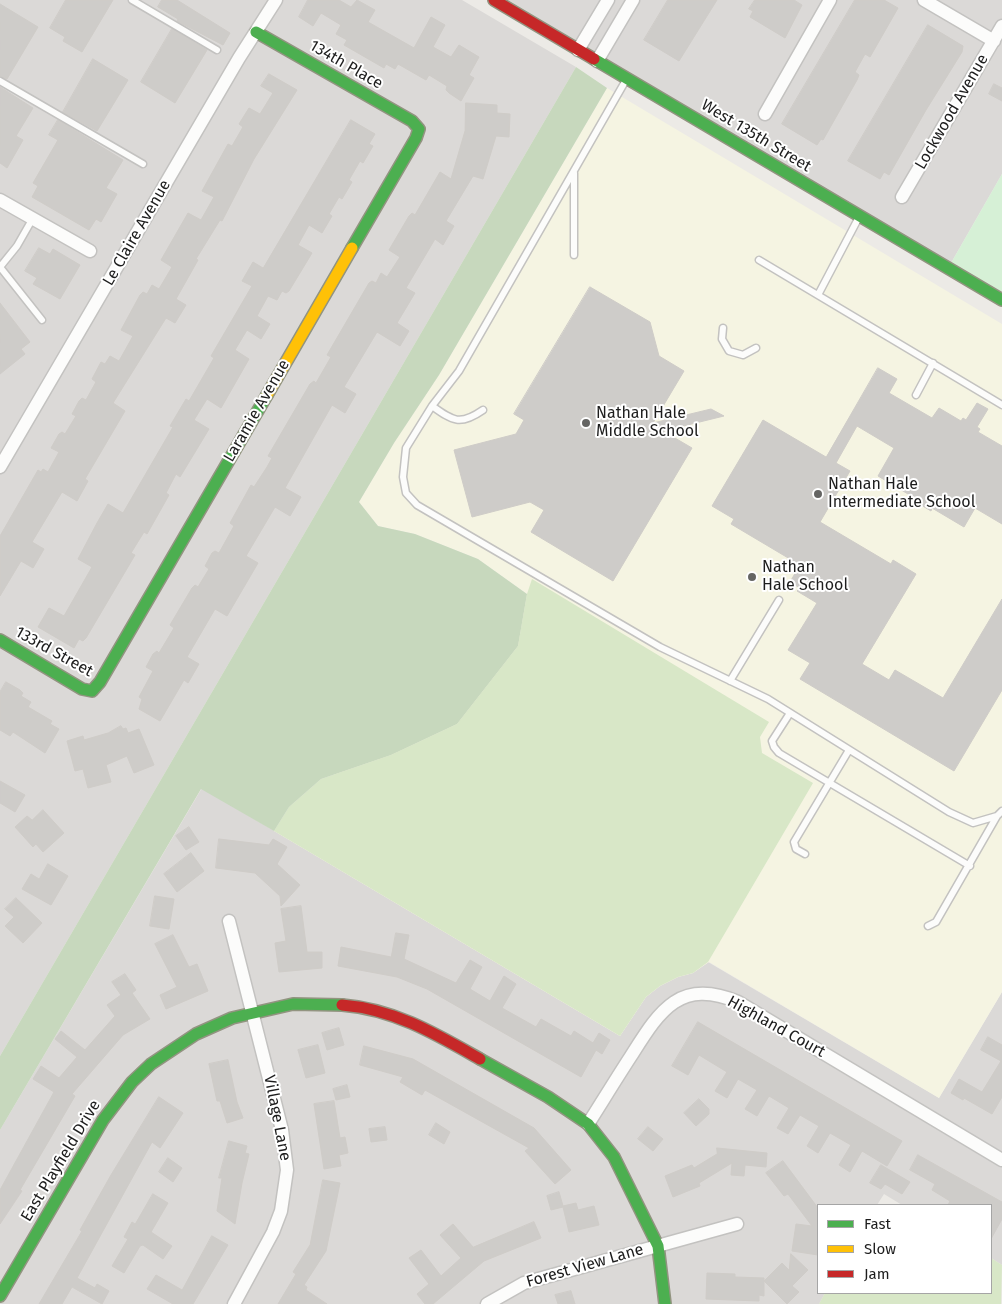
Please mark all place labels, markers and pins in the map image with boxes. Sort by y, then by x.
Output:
place label: Nathan Hale Middle School [596,404,699,442]
marker: Nathan Hale Middle School [580,417,592,429]
place label: Nathan Hale Intermediate School [828,475,975,513]
marker: Nathan Hale Intermediate School [812,488,824,500]
place label: Nathan Hale School [762,558,848,596]
marker: Nathan Hale School [746,571,758,583]

